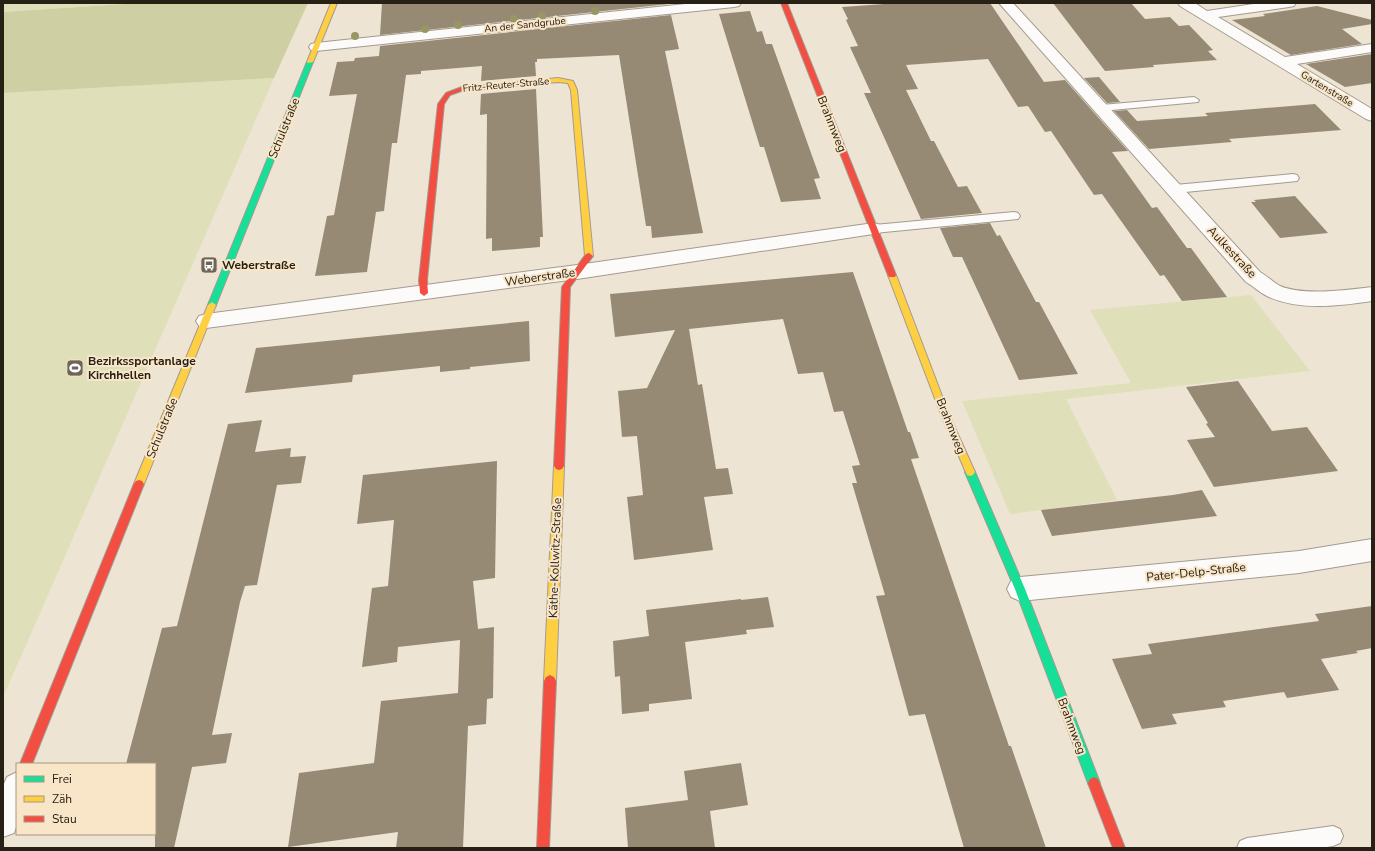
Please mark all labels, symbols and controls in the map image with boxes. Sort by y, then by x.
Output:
street label: An der Sandgrube [483,14,567,36]
street label: Gartenstraße [1298,68,1356,110]
street label: Fritz-Reuter-Straße [462,74,550,96]
street label: Brahmweg [814,94,850,154]
street label: Schulstraße [265,95,303,161]
street label: Aulkestraße [1204,223,1260,281]
bus stop icon: Weberstraße [199,255,219,275]
place label: Weberstraße [222,257,296,273]
street label: Weberstraße [504,264,576,290]
place label: Bezirkssportanlage Kirchhellen [88,353,196,383]
sports icon: Bezirkssportanlage Kirchhellen [65,358,85,378]
street label: Schulstraße [143,395,181,461]
street label: Brahmweg [933,396,969,456]
street label: Käthe-Kollwitz-Straße [545,498,565,618]
street label: Pater-Delp-Straße [1145,559,1247,585]
street label: Brahmweg [1054,696,1090,756]
legend [16,763,156,835]
text: Frei [52,771,72,787]
text: Zäh [52,791,72,807]
text: Stau [52,811,77,827]

